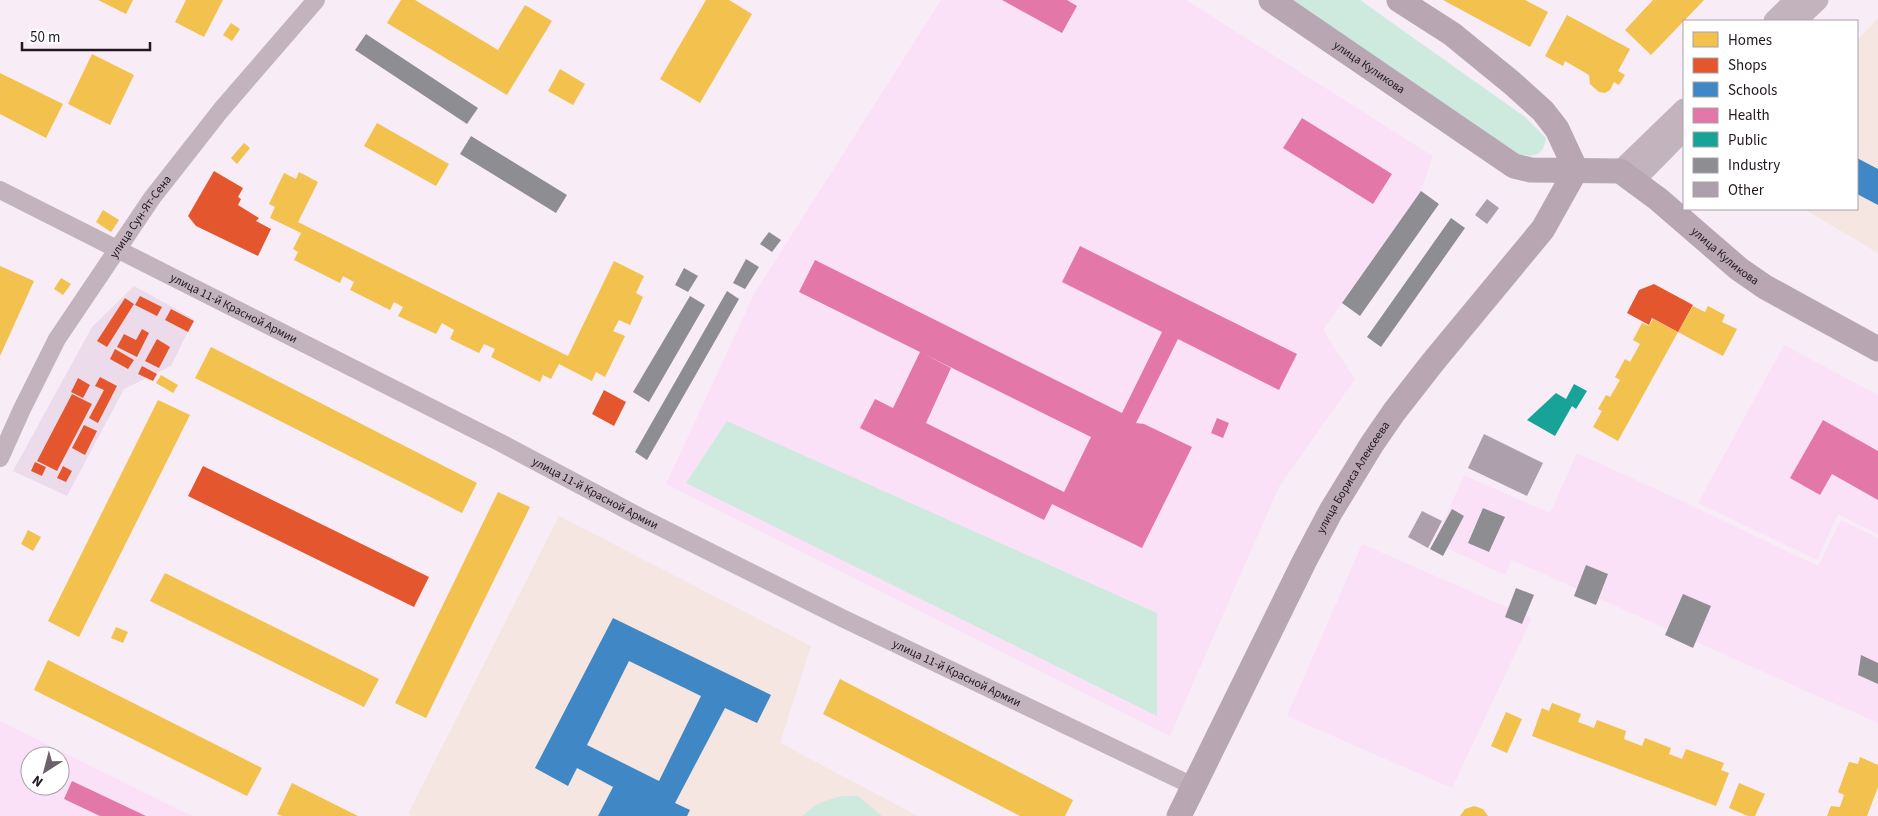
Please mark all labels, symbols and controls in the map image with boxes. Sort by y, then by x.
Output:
scale bar [22,20,150,52]
legend [1683,20,1858,210]
text: 50 m [30,27,60,48]
text: Homes [1728,30,1772,51]
street label: улица Куликова [1330,37,1408,98]
text: Shops [1728,55,1767,76]
text: Schools [1728,80,1777,101]
text: Health [1728,105,1770,126]
text: Public [1728,130,1767,151]
text: Industry [1728,155,1780,176]
street label: улица Сун-Ят-Сена [106,172,176,262]
text: Other [1728,180,1765,201]
street label: улица Куликова [1687,223,1762,289]
street label: улица 11-й Красной Армии [167,269,300,348]
street label: улица Бориса Алексеева [1313,418,1394,537]
street label: улица 11-й Красной Армии [529,453,661,534]
street label: улица 11-й Красной Армии [890,635,1024,711]
north arrow [20,746,70,796]
text: N [28,770,48,792]

